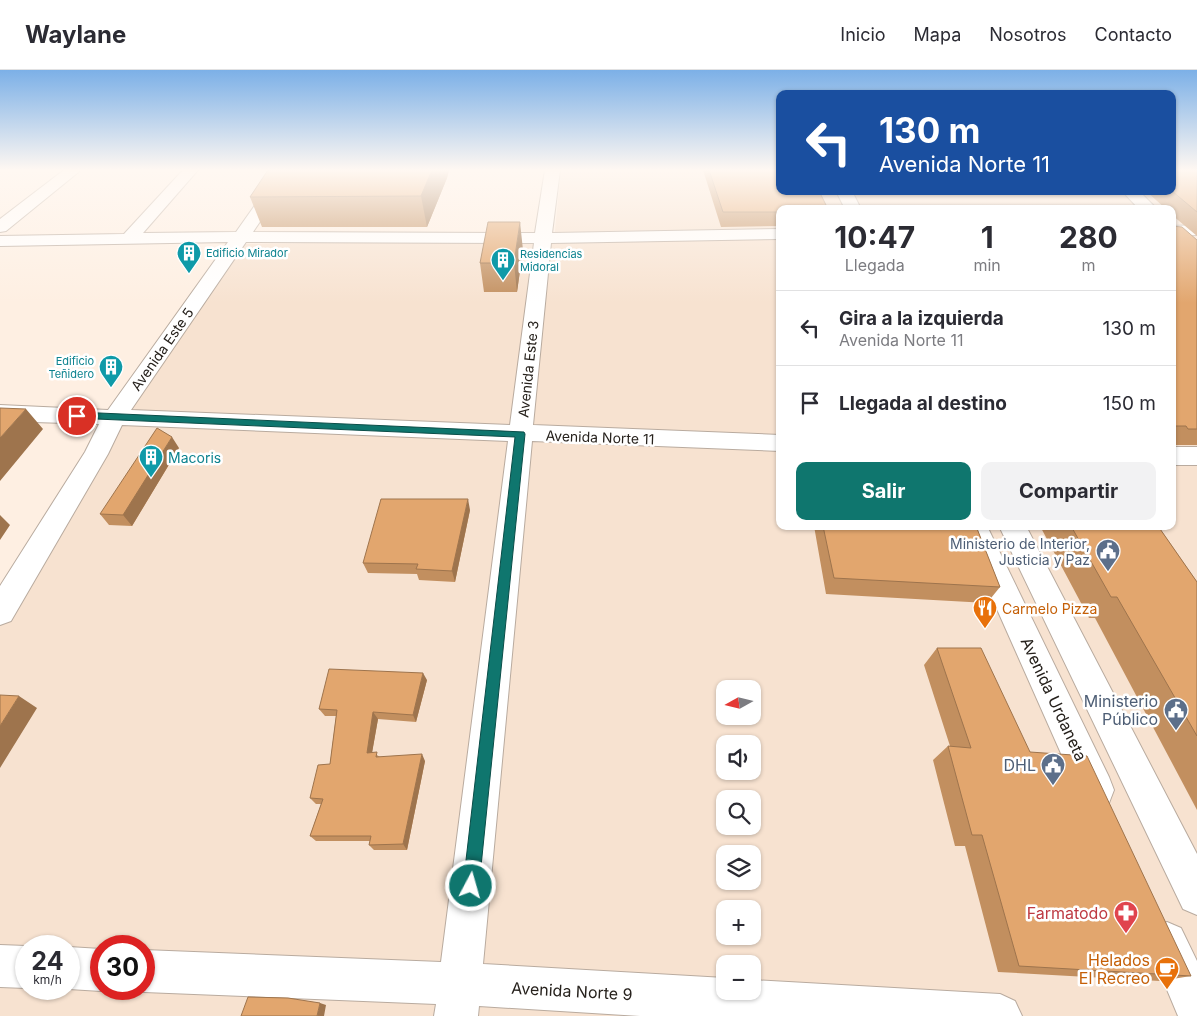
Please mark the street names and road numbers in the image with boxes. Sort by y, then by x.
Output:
street label: Avenida Este 5 [127,304,197,394]
street label: Avenida Este 3 [514,320,542,418]
street label: Avenida Norte 11 [545,427,655,447]
street label: Avenida Urdaneta [1017,634,1091,764]
street label: Avenida Norte 9 [511,978,633,1004]

